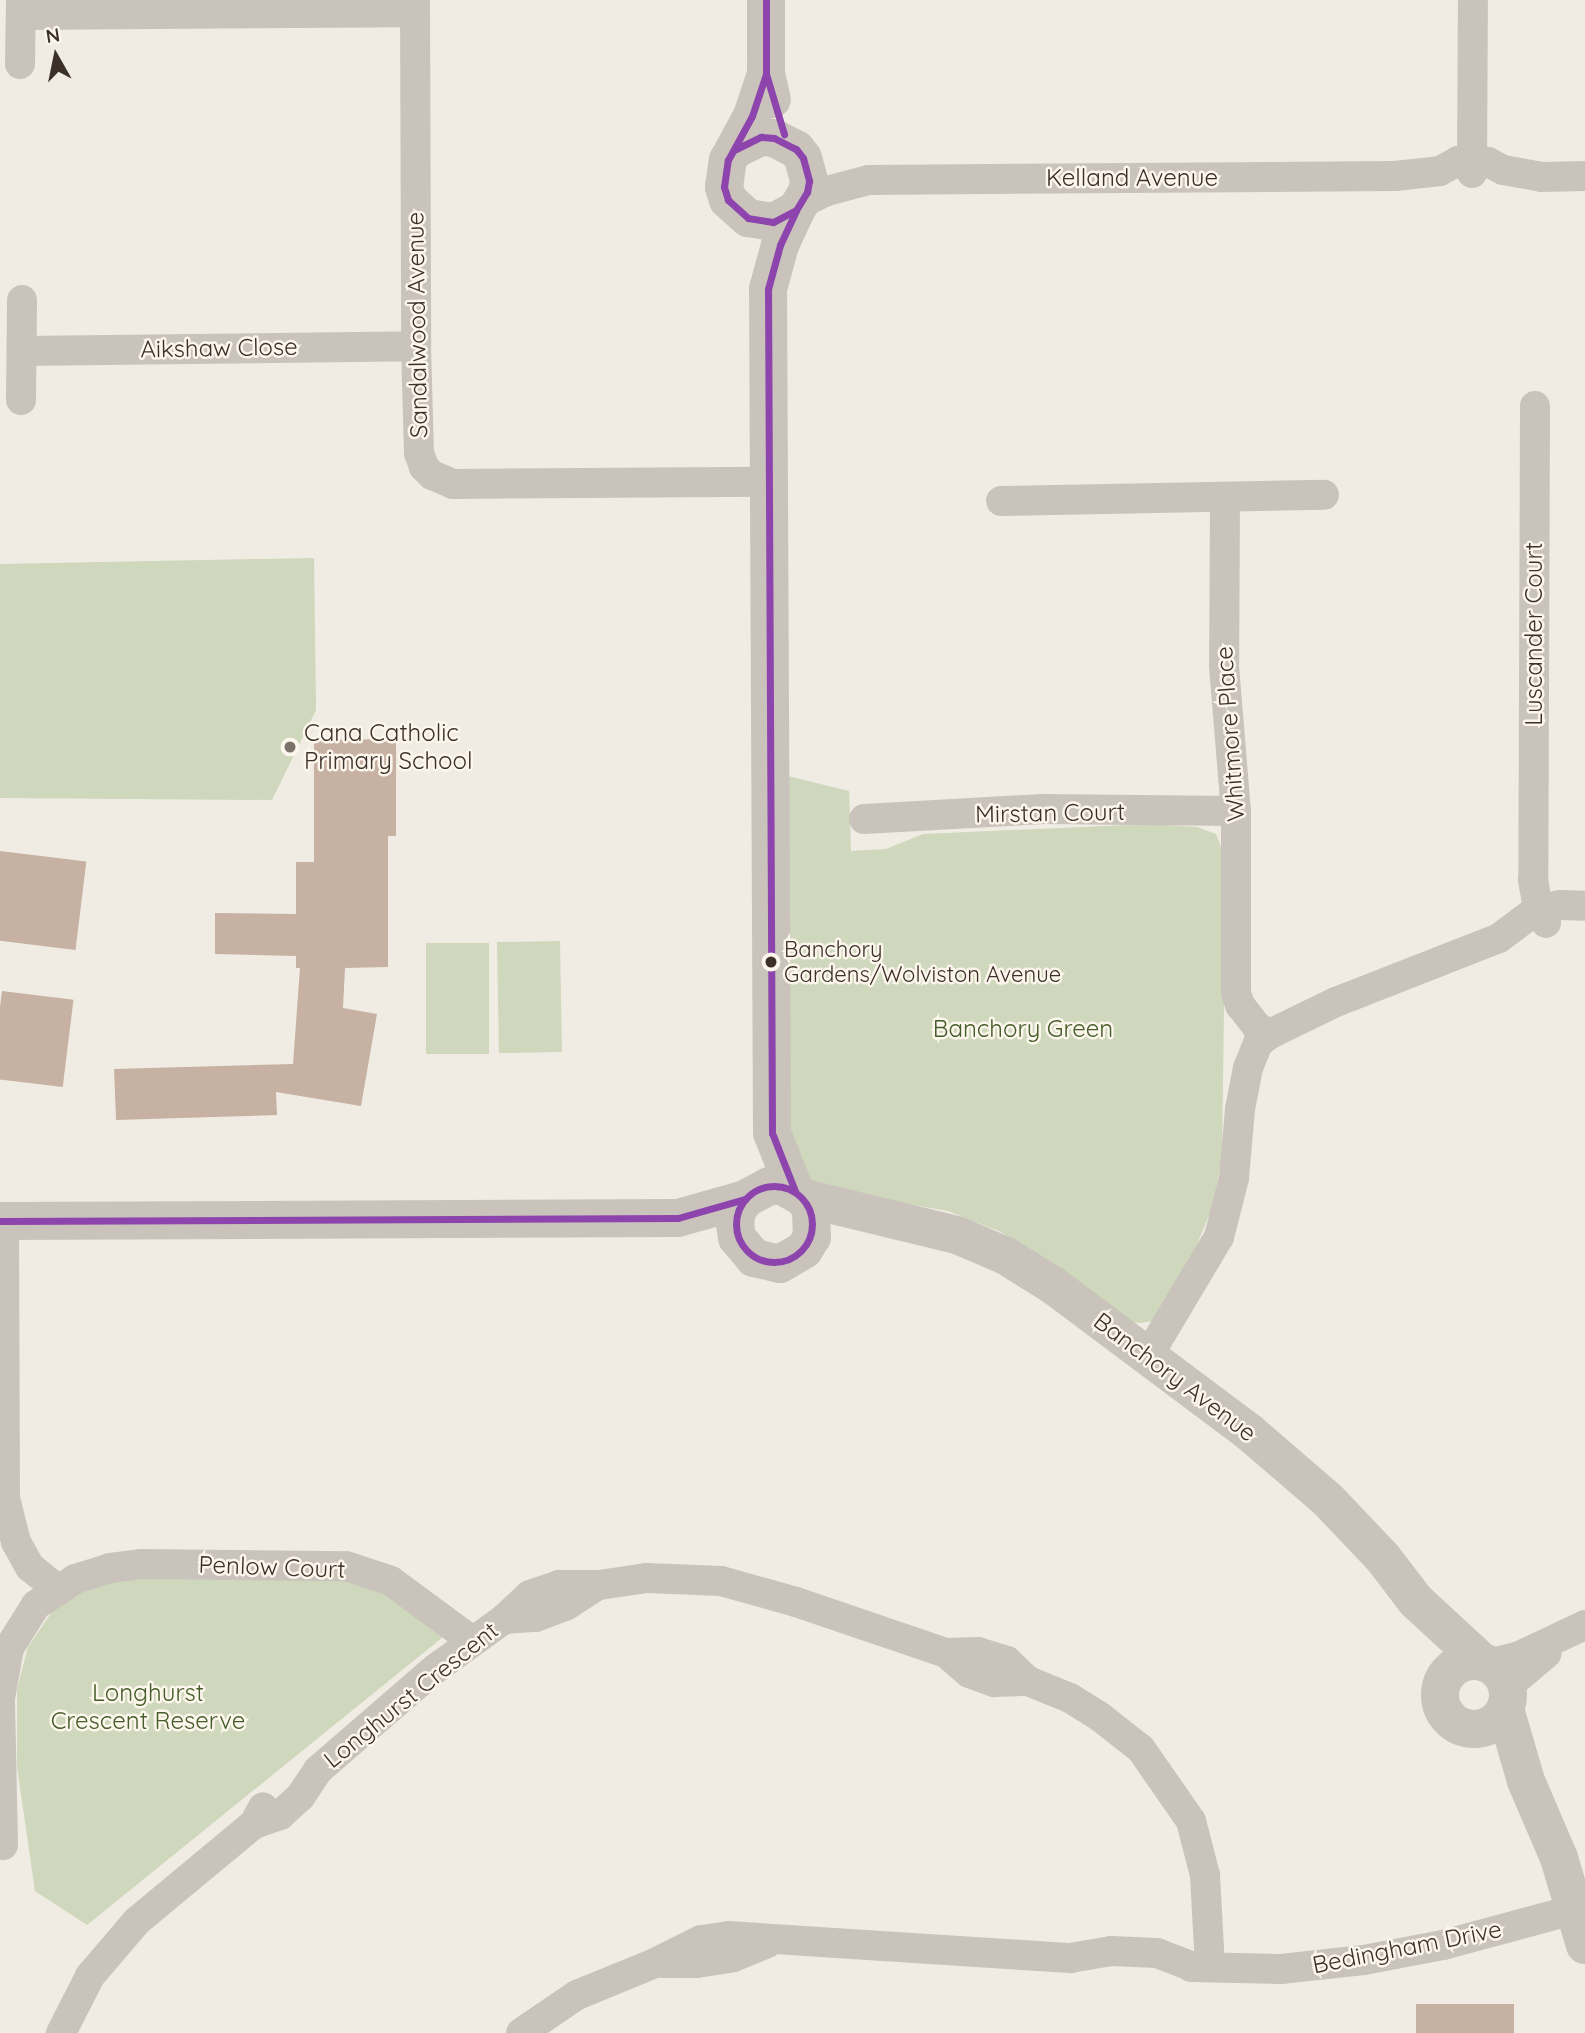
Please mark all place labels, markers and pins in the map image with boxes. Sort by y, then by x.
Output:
place label: Cana Catholic Primary School [304,719,473,775]
marker: Cana Catholic Primary School [282,739,298,755]
place label: Banchory Gardens/Wolviston Avenue [784,936,1061,988]
marker: Banchory Gardens/Wolviston Avenue [764,955,778,969]

